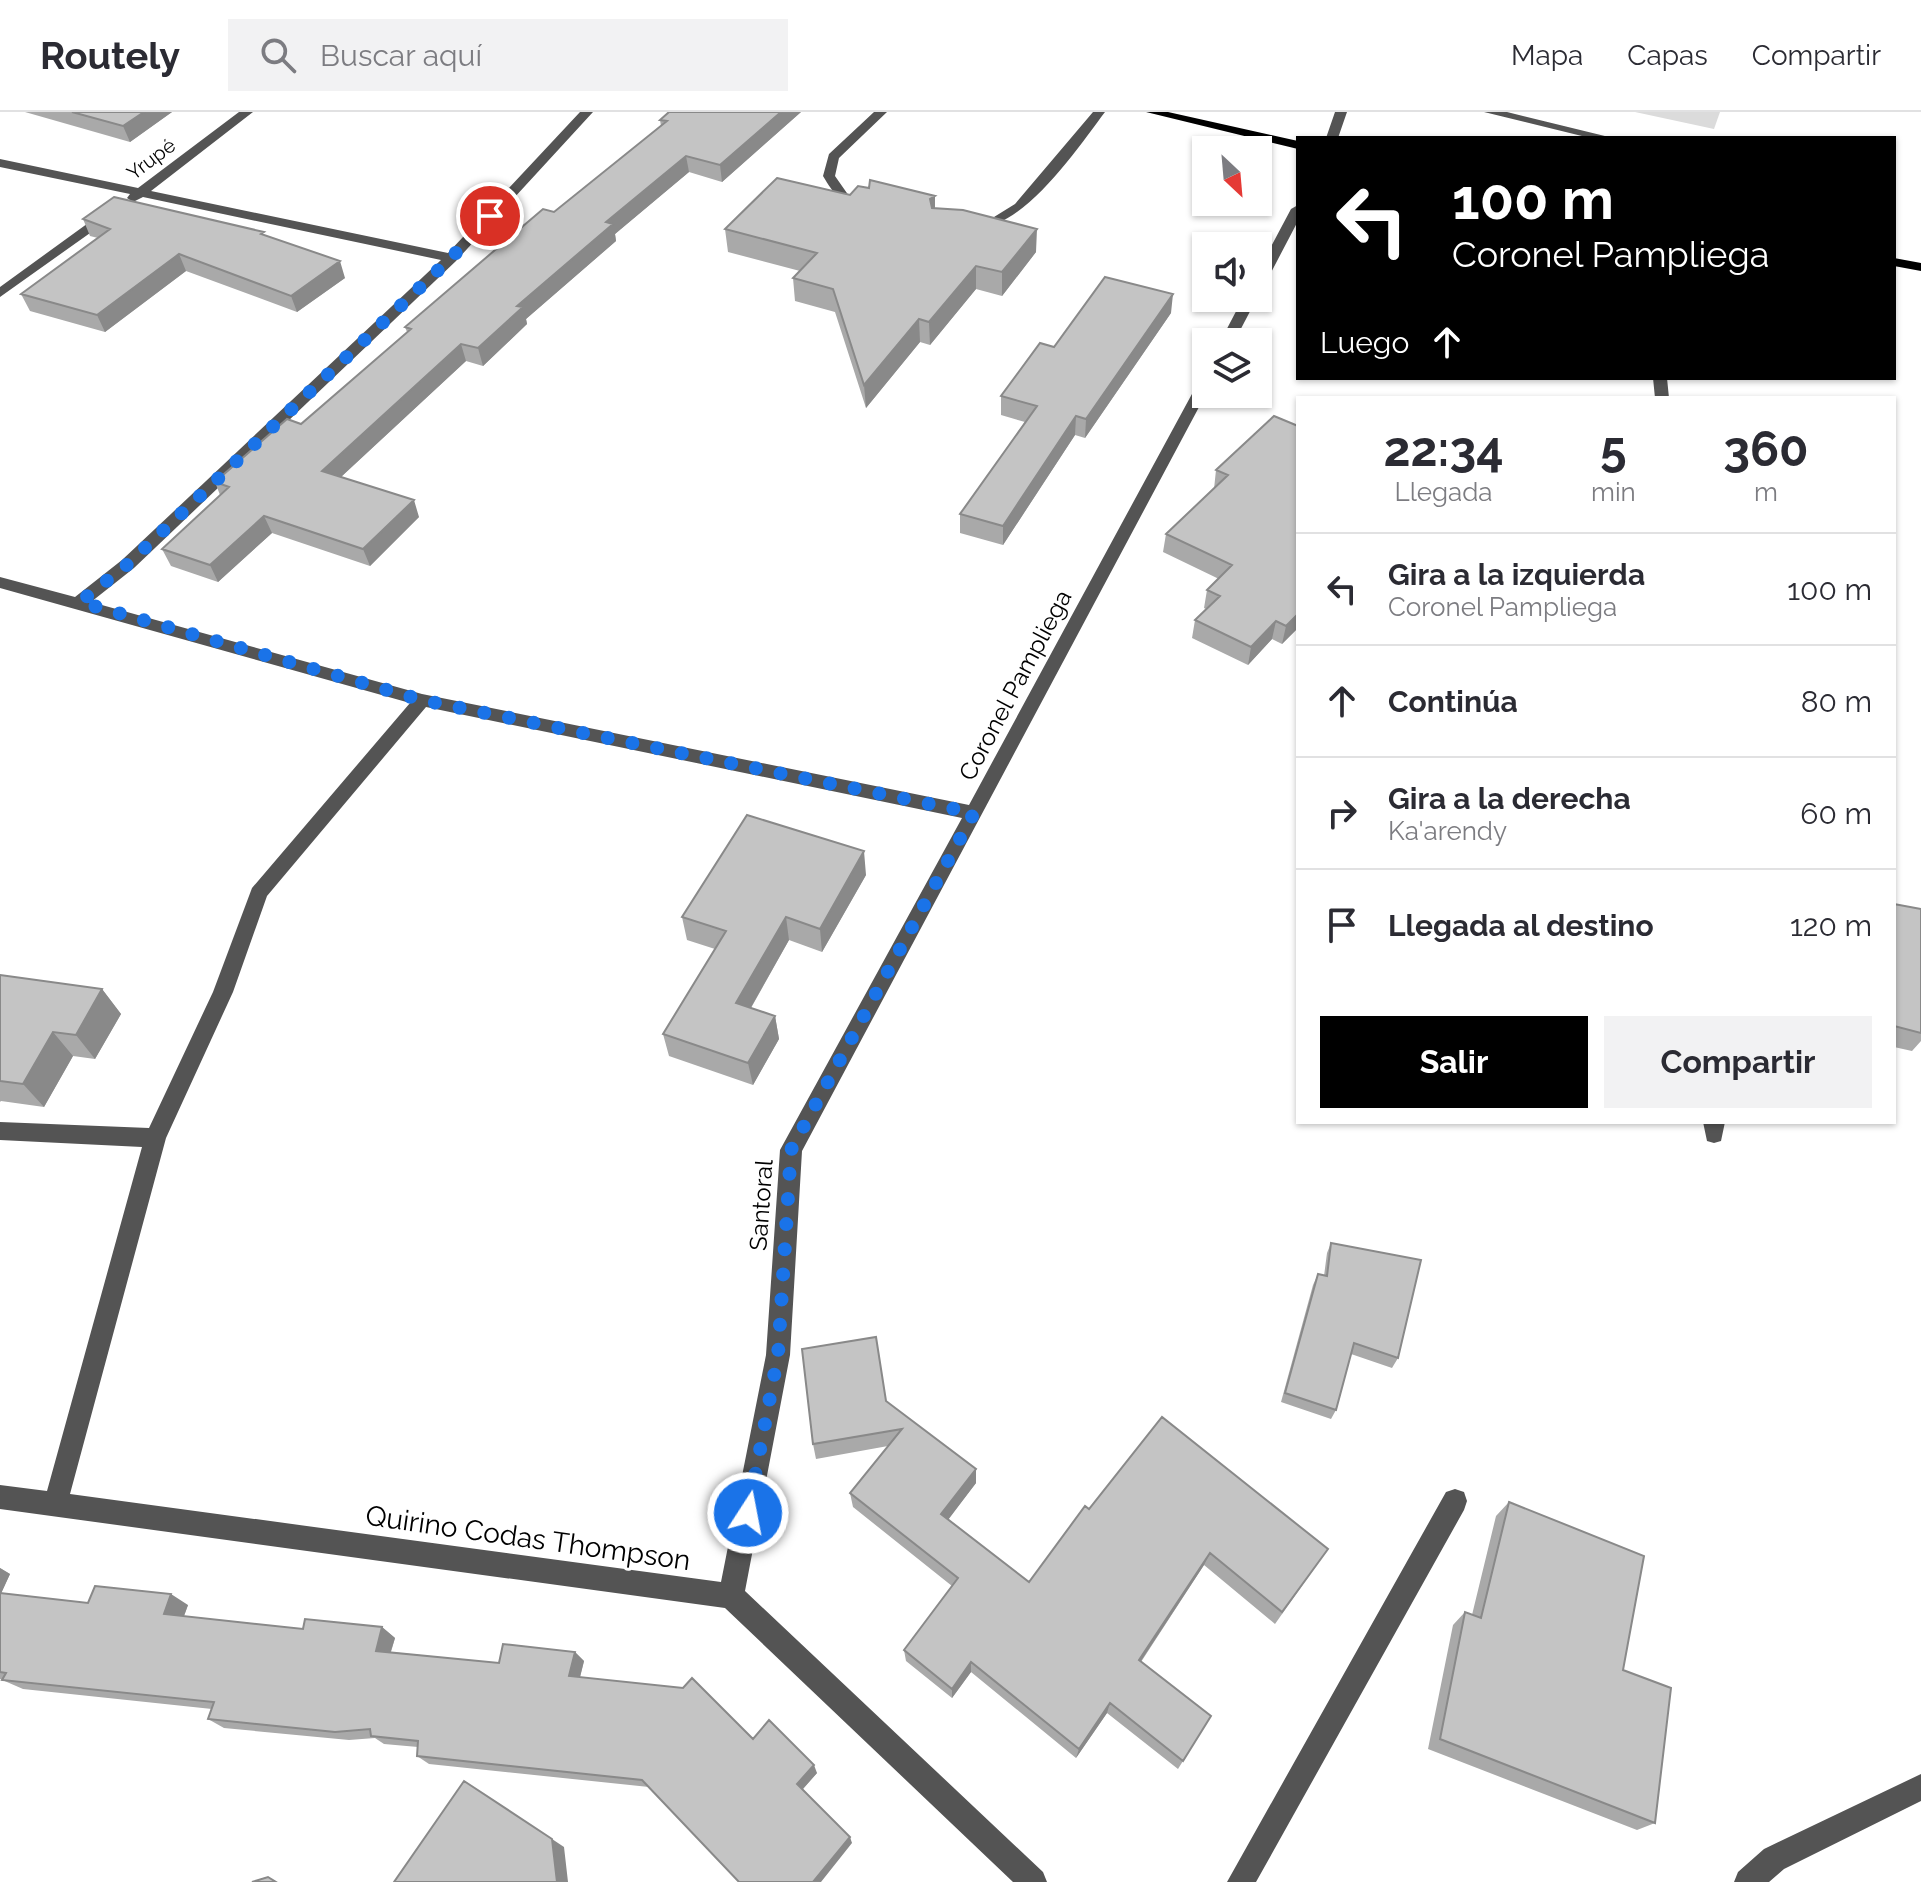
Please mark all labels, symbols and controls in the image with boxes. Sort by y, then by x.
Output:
search box [228,19,788,91]
text: Routely [40,33,180,78]
icon: search [256,33,300,77]
text: Buscar aquí [320,38,482,73]
text: Mapa [1511,39,1583,72]
text: Capas [1627,39,1708,72]
text: Compartir [1752,39,1881,72]
street label: Yrupé [122,133,180,185]
north arrow [1192,136,1272,216]
map controls [1192,136,1272,408]
text: 100 m [1452,166,1614,232]
icon: left [1320,168,1424,272]
pin [456,182,524,250]
icon: arrive [468,194,512,238]
button: sound [1192,232,1272,312]
text: Coronel Pampliega [1452,233,1769,275]
icon: ahead [1425,320,1469,364]
text: Luego [1320,325,1409,360]
button: layers [1192,328,1272,408]
text: 22:34 [1383,421,1504,477]
text: 5 [1600,421,1627,477]
text: 360 [1723,421,1809,477]
text: Llegada [1394,477,1493,507]
text: min [1591,477,1636,507]
text: m [1754,477,1778,507]
text: Gira a la izquierda [1388,557,1645,592]
icon: left [1320,567,1364,611]
text: 100 m [1787,572,1872,607]
street label: Coronel Pampliega [953,585,1077,785]
text: Coronel Pampliega [1388,592,1617,622]
icon: ahead [1320,679,1364,723]
text: Continúa [1388,684,1518,719]
text: 80 m [1801,684,1872,719]
text: Gira a la derecha [1388,781,1631,816]
icon: right [1320,791,1364,835]
text: 60 m [1800,796,1872,831]
text: Ka'arendy [1388,816,1507,846]
icon: arrive [1320,903,1364,947]
text: Llegada al destino [1388,908,1654,943]
text: 120 m [1790,908,1872,943]
button: Salir [1320,1016,1588,1108]
button: Compartir [1604,1016,1872,1108]
street label: Santoral [743,1158,779,1252]
position arrow [706,1471,790,1555]
street label: Quirino Codas Thompson [363,1499,693,1577]

